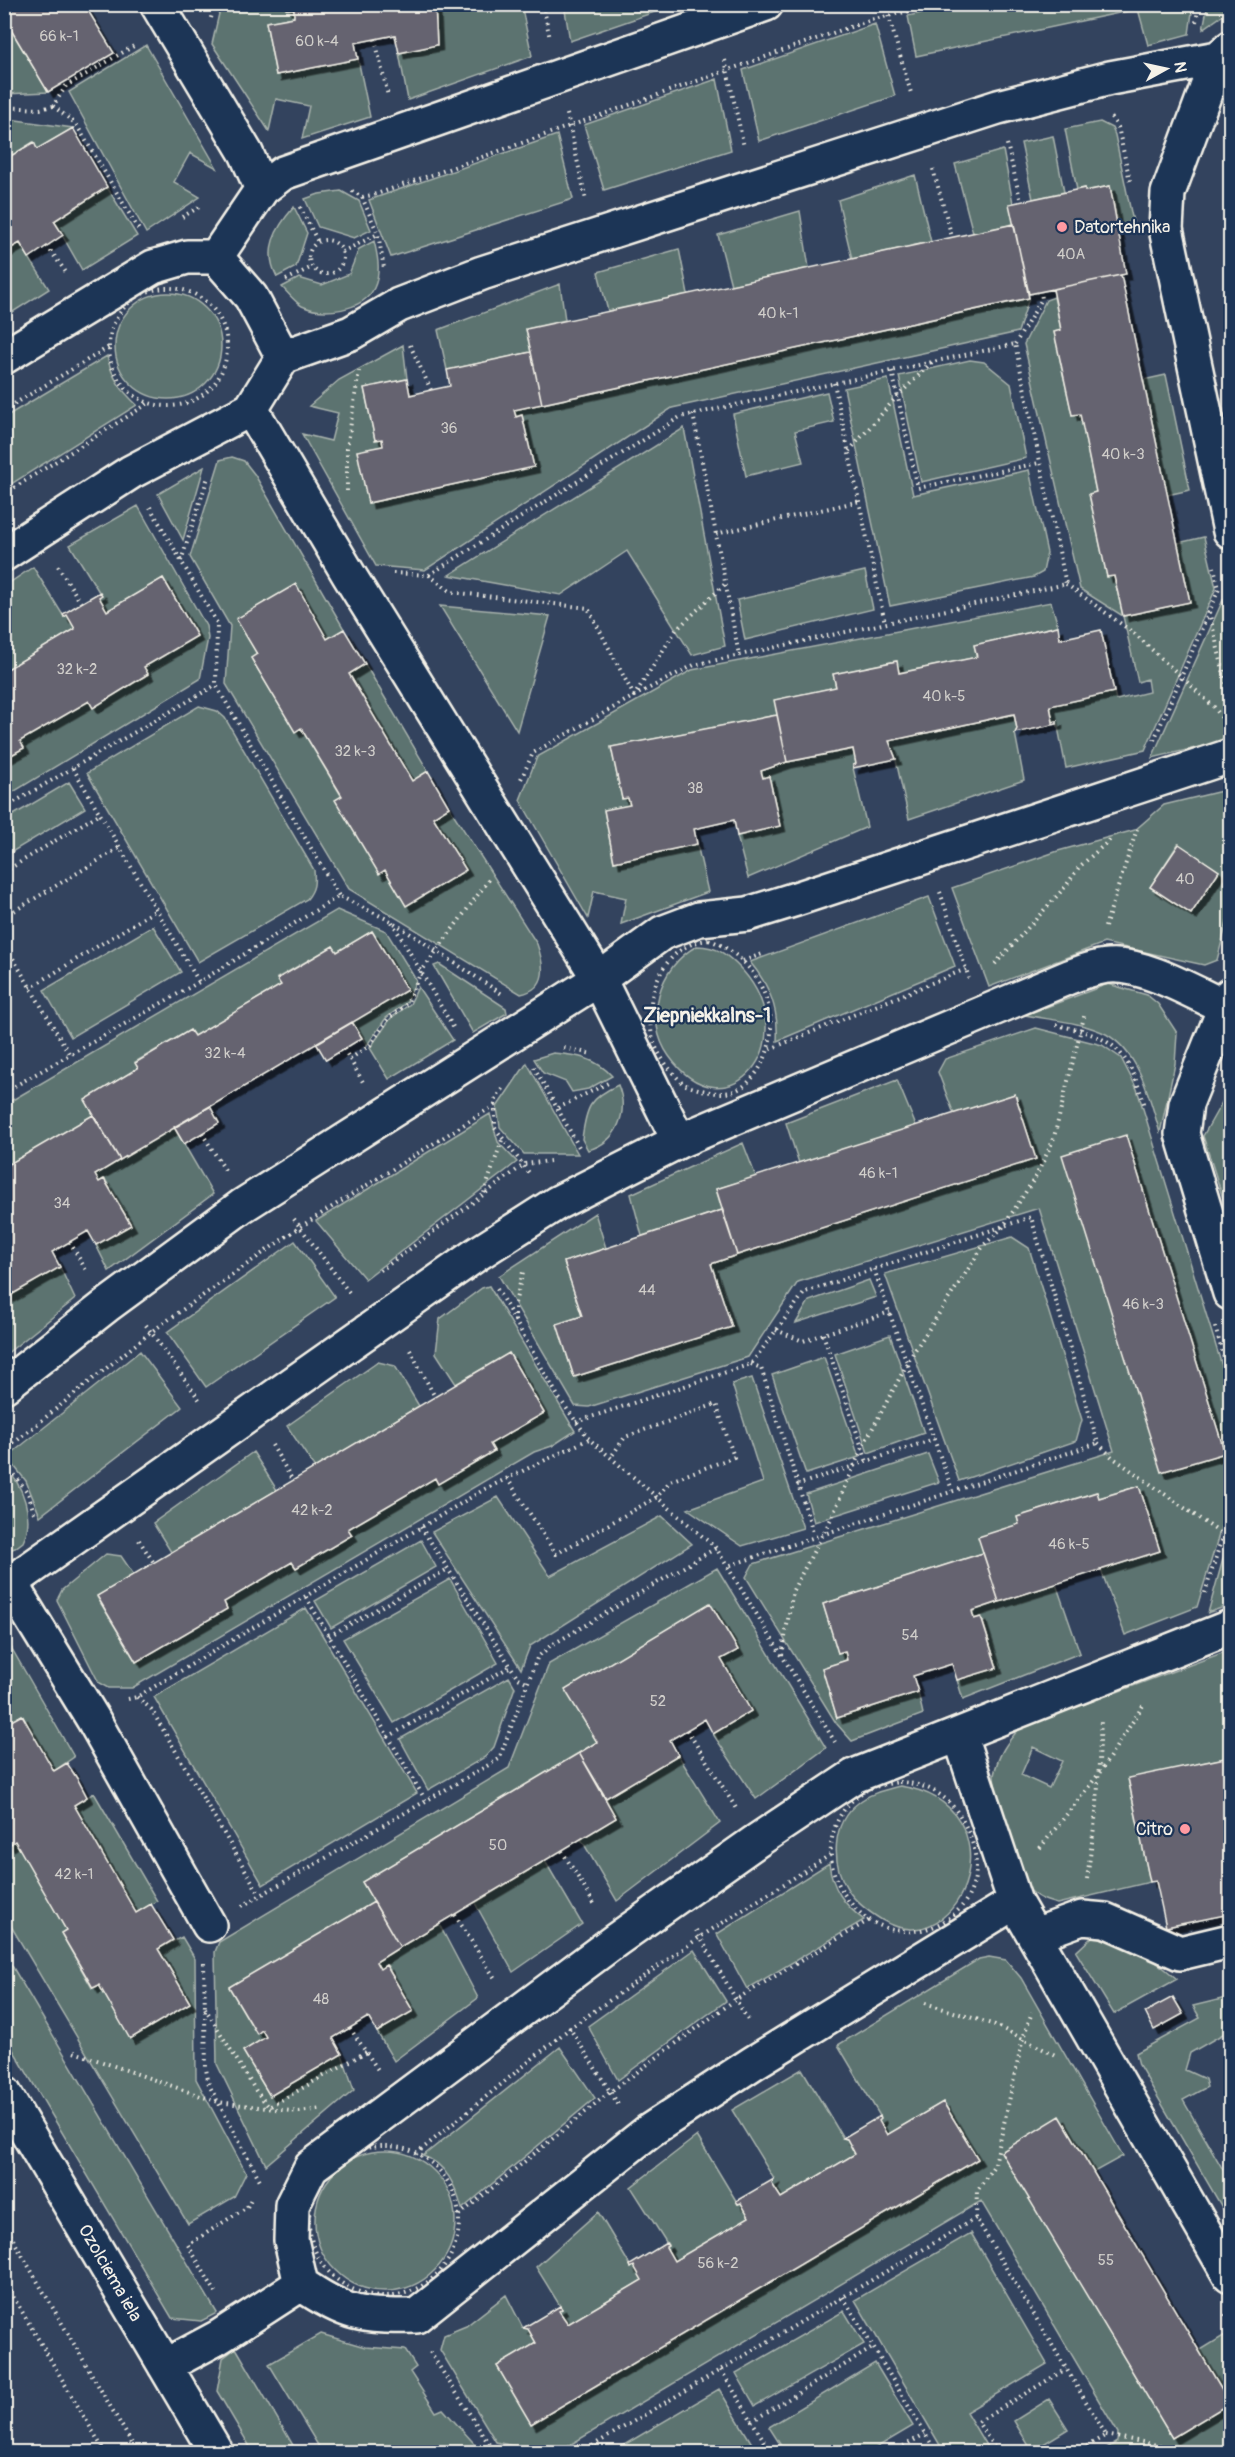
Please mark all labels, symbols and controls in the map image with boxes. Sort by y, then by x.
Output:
house number: 66 k-1 [39,27,79,46]
house number: 60 k-4 [295,32,339,51]
north arrow [1136,39,1196,99]
text: N [1169,60,1191,74]
place label: Datortehnika [1074,216,1170,239]
marker: Datortehnika [1055,220,1069,234]
house number: 40A [1057,245,1086,264]
house number: 40 k-1 [758,304,798,323]
house number: 36 [440,419,458,438]
house number: 40 k-3 [1101,445,1145,464]
house number: 32 k-2 [56,660,98,679]
house number: 40 k-5 [923,687,965,706]
house number: 32 k-3 [334,742,376,761]
house number: 38 [687,779,703,798]
house number: 40 [1176,870,1194,889]
district label: Ziepniekkalns-1 [643,1003,771,1028]
house number: 32 k-4 [204,1044,246,1063]
house number: 46 k-1 [858,1164,898,1183]
house number: 34 [53,1194,71,1213]
house number: 44 [638,1281,656,1300]
house number: 46 k-3 [1122,1295,1164,1314]
house number: 42 k-2 [291,1501,333,1520]
house number: 46 k-5 [1048,1535,1090,1554]
house number: 54 [902,1626,919,1645]
house number: 52 [650,1692,666,1711]
place label: Citro [1136,1818,1173,1841]
marker: Citro [1178,1822,1192,1836]
house number: 50 [489,1836,507,1855]
house number: 42 k-1 [55,1865,93,1884]
house number: 48 [313,1990,330,2009]
street label: Ozolciema iela [73,2220,147,2326]
house number: 55 [1098,2251,1114,2270]
house number: 56 k-2 [697,2254,739,2273]

